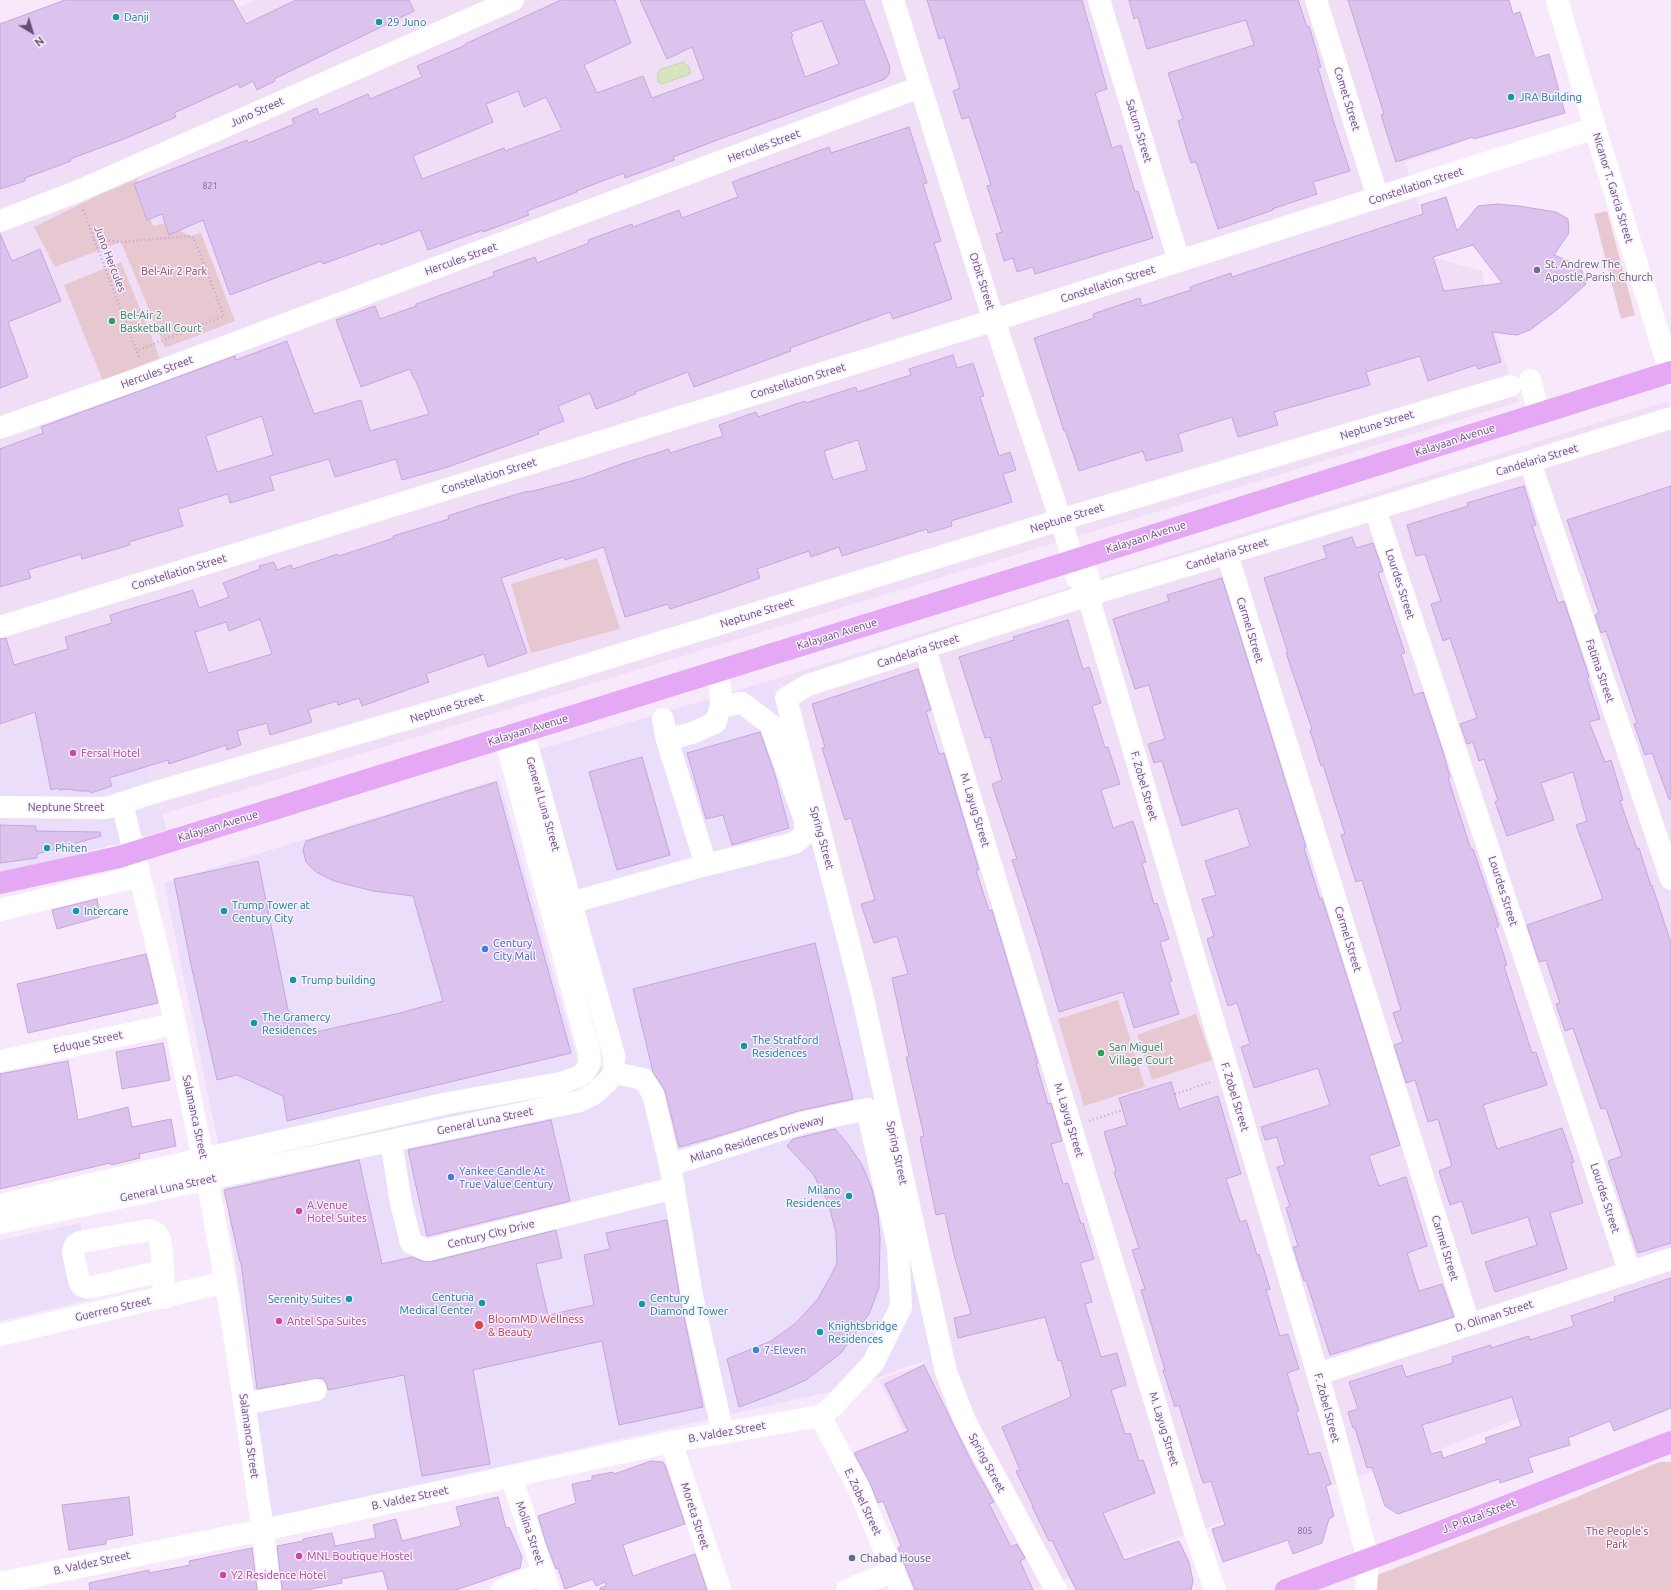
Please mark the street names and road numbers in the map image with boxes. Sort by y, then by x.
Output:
street label: Comet Street [1331,65,1363,133]
street label: Juno Street [228,94,286,130]
street label: Saturn Street [1123,98,1155,164]
street label: Hercules Street [726,127,802,165]
street label: Nicanor T. Garcia Street [1590,131,1636,245]
street label: Constellation Street [1367,164,1465,208]
street label: Juno Hercules [91,224,129,294]
street label: Hercules Street [423,240,499,278]
street label: Orbit Street [967,251,997,311]
street label: Constellation Street [1059,262,1157,306]
street label: Hercules Street [119,353,195,391]
street label: Constellation Street [749,360,847,402]
street label: Neptune Street [1338,407,1416,443]
street label: Kalayaan Avenue [1413,421,1497,459]
street label: Candelaria Street [1494,441,1580,479]
street label: Constellation Street [440,455,538,497]
street label: Neptune Street [1028,500,1106,536]
street label: Kalayaan Avenue [1104,518,1188,556]
street label: Candelaria Street [1184,535,1270,573]
street label: Lourdes Street [1382,547,1418,621]
street label: Constellation Street [130,551,228,593]
street label: Neptune Street [718,595,796,631]
street label: Carmel Street [1234,595,1266,665]
street label: Kalayaan Avenue [795,616,879,652]
street label: Candelaria Street [875,632,961,670]
street label: Fatima Street [1583,637,1617,705]
street label: Neptune Street [408,690,486,726]
street label: Kalayaan Avenue [486,712,570,748]
street label: F. Zobel Street [1128,750,1160,822]
street label: General Luna Street [523,755,563,853]
street label: M. Layug Street [957,771,993,849]
street label: Neptune Street [28,800,104,814]
street label: Spring Street [807,805,837,871]
street label: Kalayaan Avenue [176,808,260,844]
street label: Lourdes Street [1485,854,1521,928]
street label: Carmel Street [1332,904,1364,974]
street label: Eduque Street [52,1028,124,1056]
street label: F. Zobel Street [1218,1061,1252,1133]
street label: Salamanca Street [180,1074,210,1160]
street label: M. Layug Street [1051,1081,1087,1159]
street label: General Luna Street [436,1104,534,1138]
street label: Milano Residences Driveway [689,1112,825,1166]
street label: Spring Street [884,1120,910,1186]
street label: Lourdes Street [1587,1161,1623,1235]
street label: General Luna Street [119,1171,217,1205]
street label: Carmel Street [1429,1213,1461,1283]
street label: Century City Drive [446,1217,536,1251]
street label: Guerrero Street [74,1294,152,1324]
street label: D. Oliman Street [1453,1297,1535,1335]
street label: F. Zobel Street [1311,1372,1343,1444]
street label: M. Layug Street [1146,1390,1182,1468]
street label: Salamanca Street [237,1393,261,1479]
street label: B. Valdez Street [687,1419,767,1445]
street label: Spring Street [966,1431,1008,1495]
street label: E. Zobel Street [842,1466,884,1538]
street label: Moreta Street [678,1481,712,1551]
street label: B. Valdez Street [370,1483,450,1513]
street label: J. P. Rizal Street [1440,1496,1518,1536]
street label: Molina Street [513,1499,547,1567]
street label: B. Valdez Street [52,1548,132,1578]

